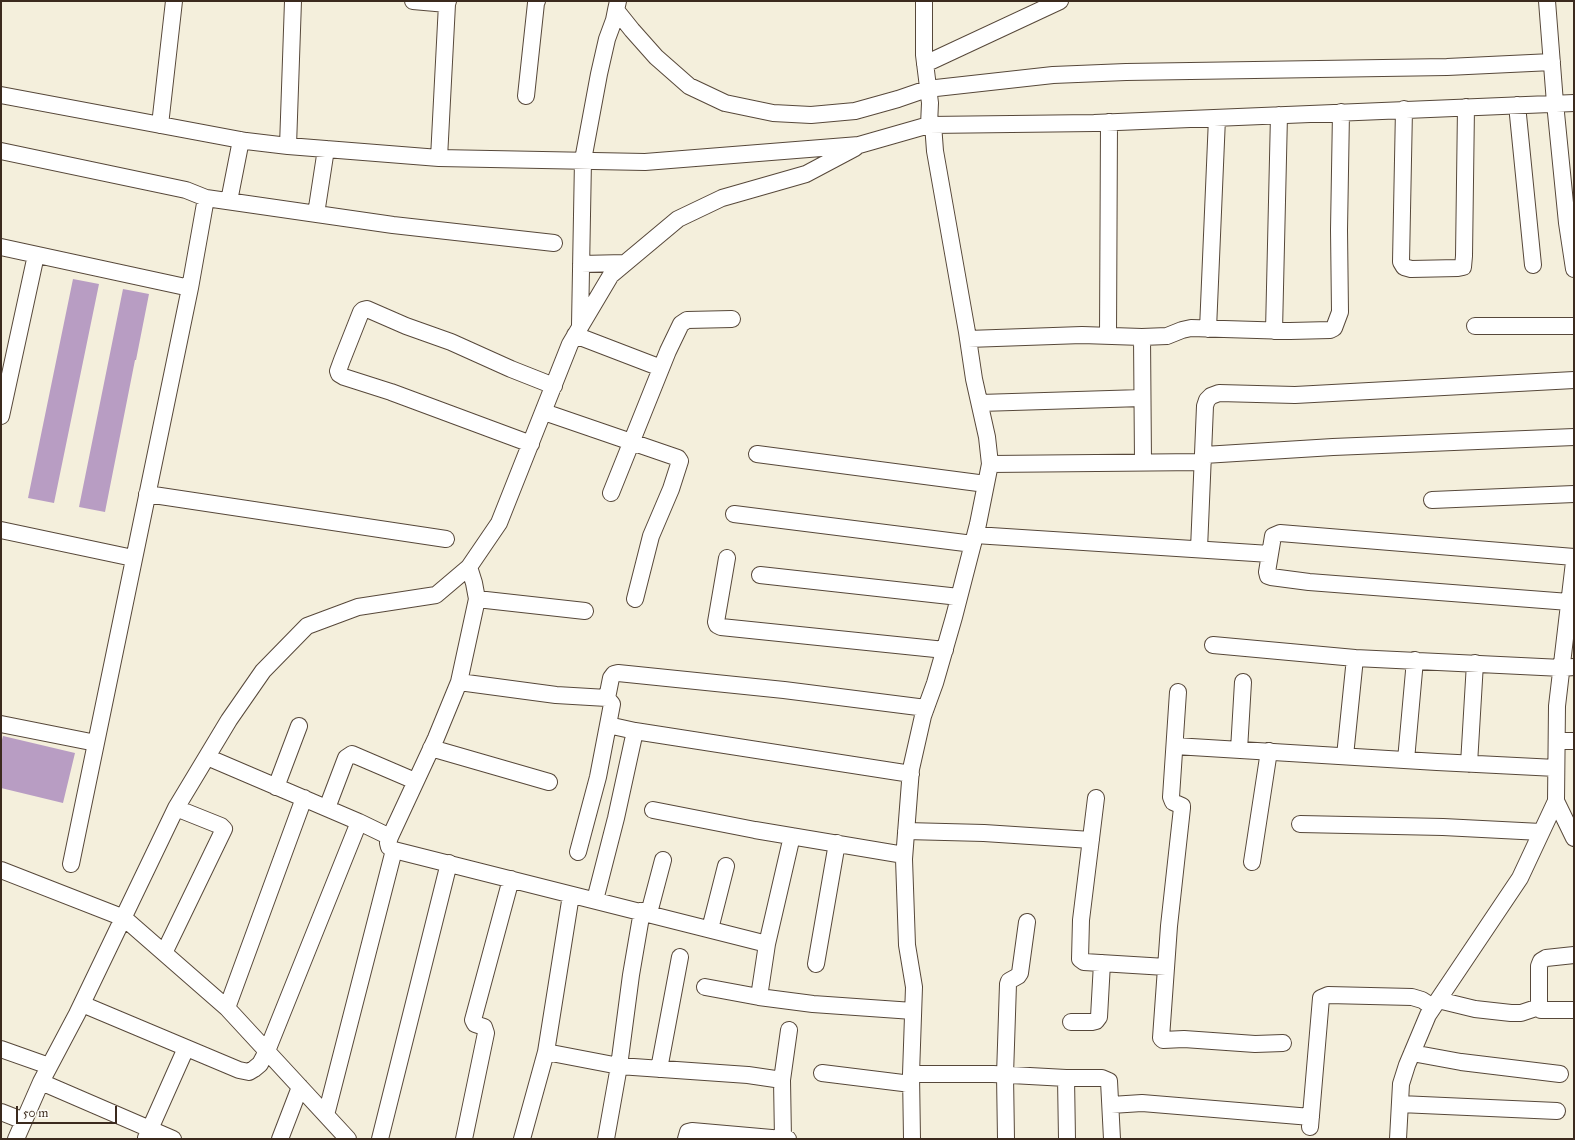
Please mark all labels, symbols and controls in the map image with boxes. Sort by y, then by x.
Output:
scale bar [18,1098,119,1124]
text: 50 m [23,1106,48,1120]

